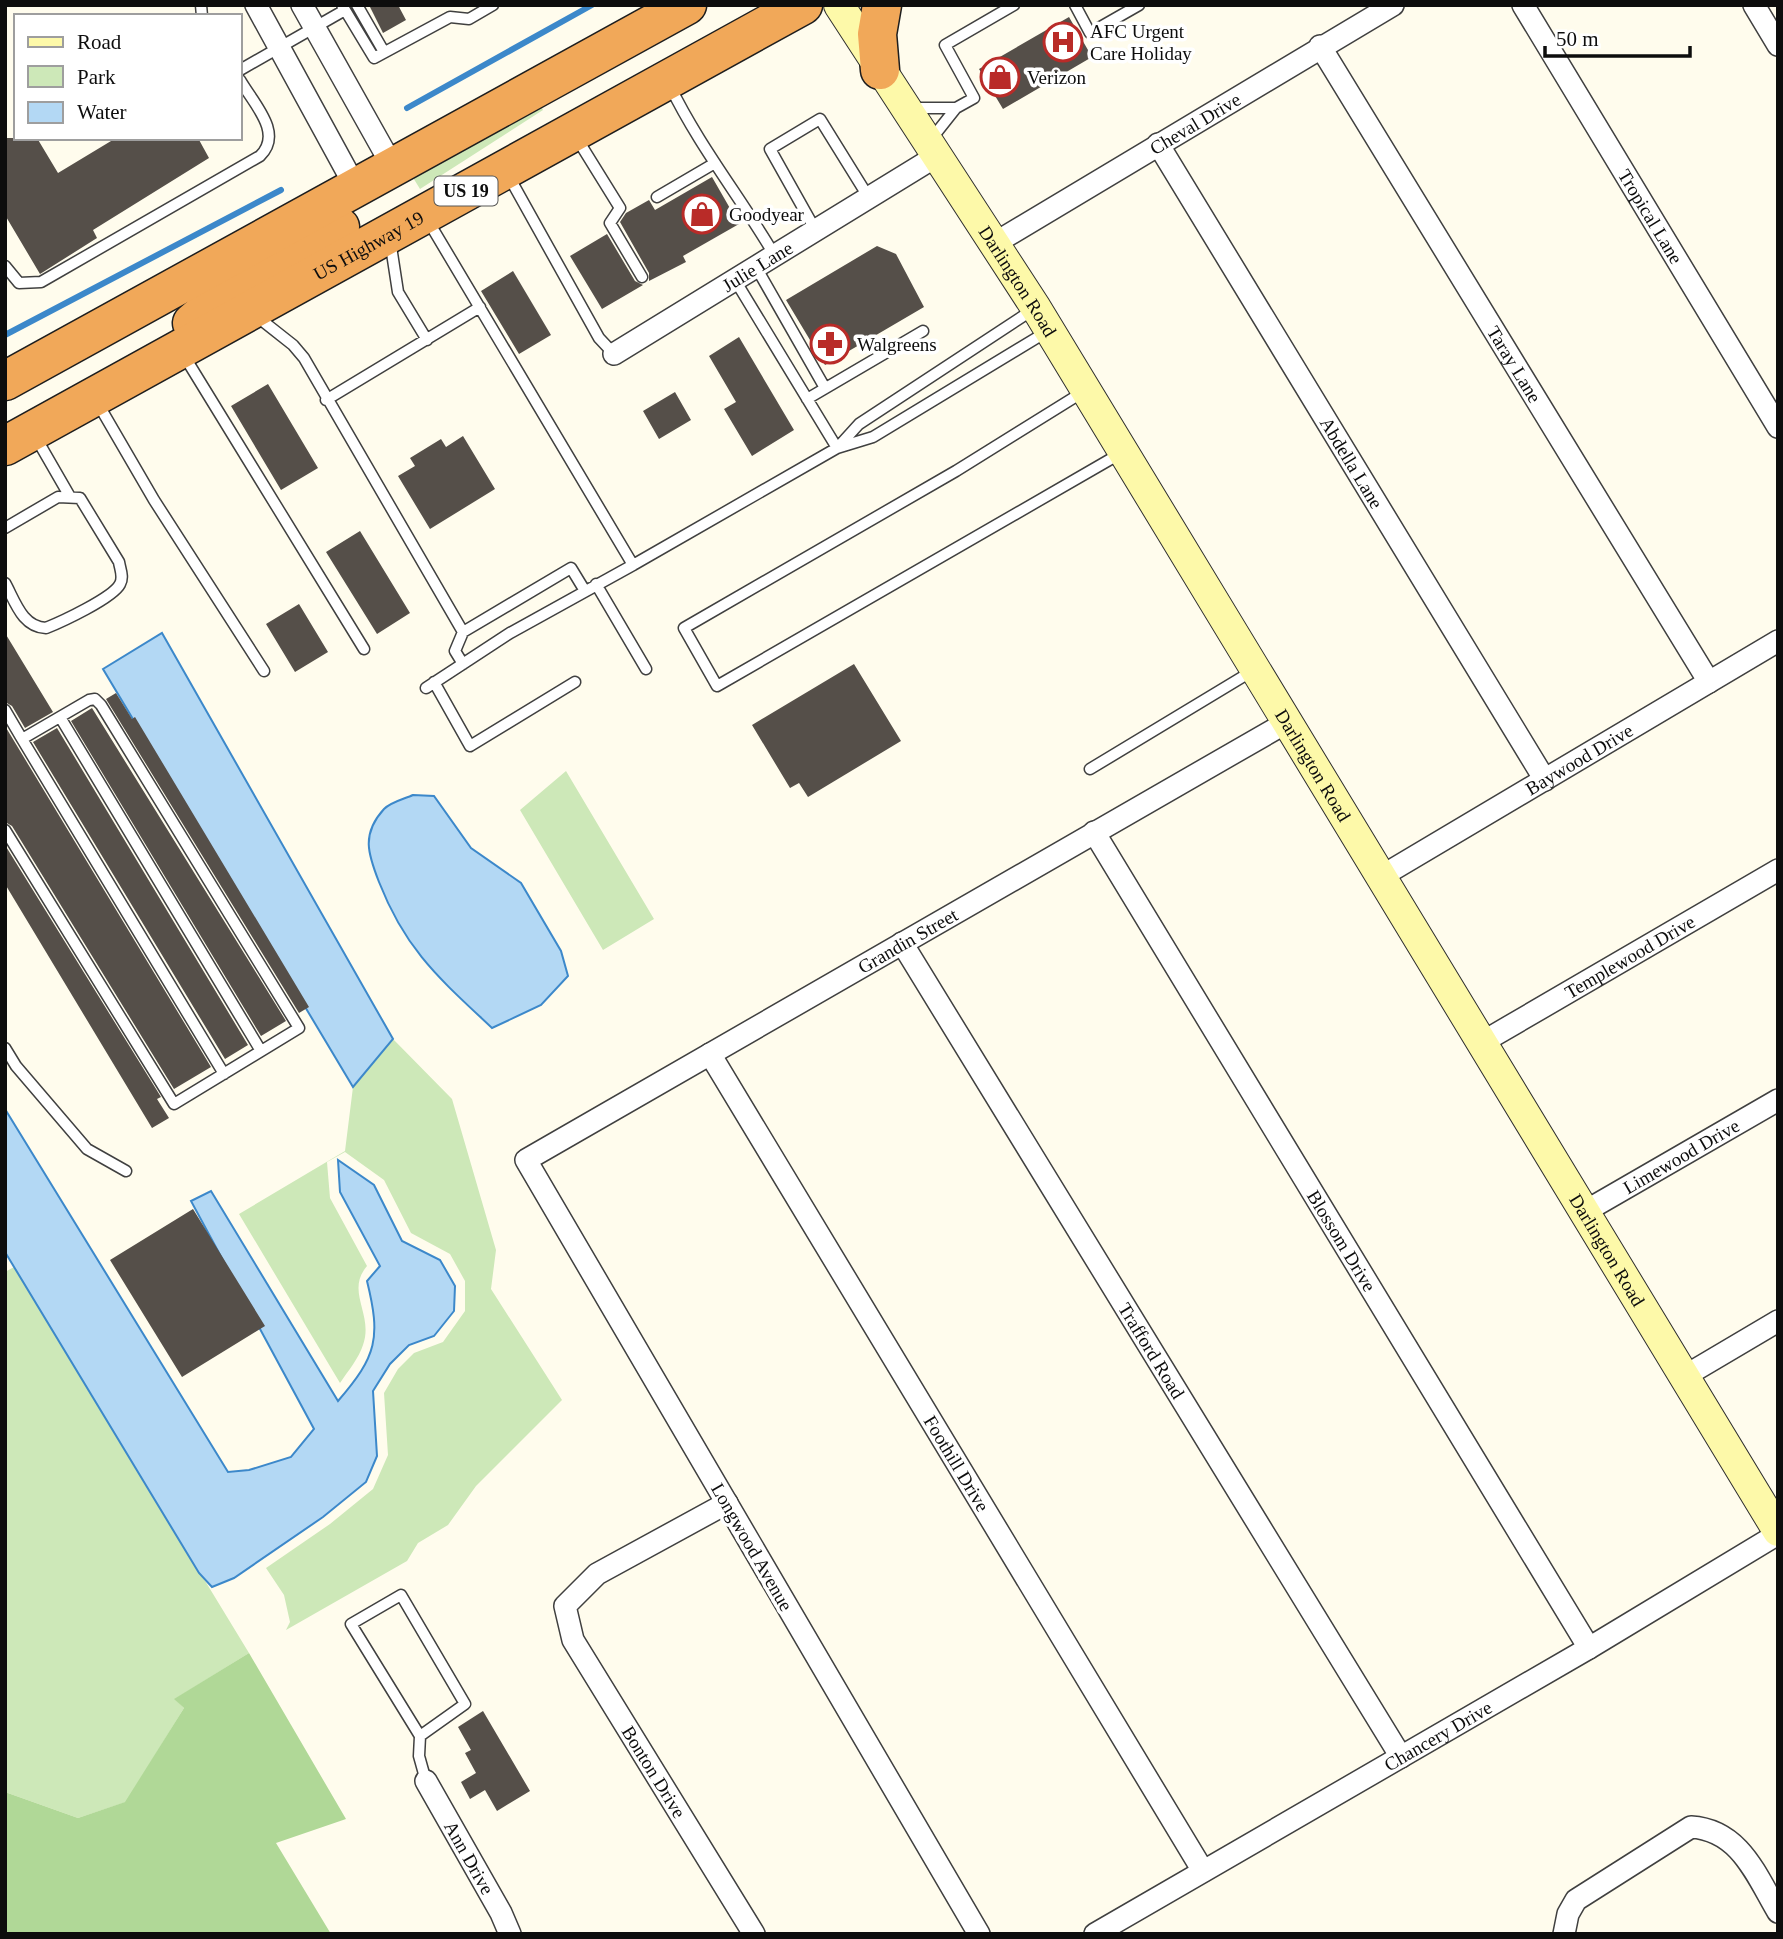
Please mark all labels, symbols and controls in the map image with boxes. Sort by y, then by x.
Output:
legend [14,14,242,140]
scale bar [1545,14,1690,58]
hospital icon: AFC Urgent Care Holiday [1042,21,1084,63]
place label: AFC Urgent Care Holiday [1090,21,1192,64]
text: 50 m [1556,27,1599,51]
text: Road [77,30,122,54]
shop icon: Verizon [979,56,1021,98]
text: Park [77,65,116,89]
place label: Verizon [1027,67,1087,88]
street label: Cheval Drive [1146,88,1244,159]
text: Water [77,100,127,124]
street label: Tropical Lane [1614,165,1687,267]
road number: US 19 [434,176,498,206]
shop icon: Goodyear [681,193,723,235]
place label: Goodyear [729,204,805,225]
street label: US Highway 19 [310,206,427,284]
street label: Darlington Road [975,222,1061,341]
street label: Julie Lane [718,237,796,296]
street label: Taray Lane [1483,322,1546,406]
pharmacy icon: Walgreens [809,323,851,365]
place label: Walgreens [857,334,937,355]
street label: Abdella Lane [1316,413,1388,512]
street label: Darlington Road [1271,705,1356,825]
street label: Baywood Drive [1522,719,1636,799]
street label: Grandin Street [854,903,962,977]
street label: Templewood Drive [1561,910,1698,1002]
street label: Limewood Drive [1619,1114,1743,1198]
street label: Blossom Drive [1303,1186,1381,1295]
street label: Darlington Road [1565,1190,1650,1310]
street label: Trafford Road [1115,1299,1189,1403]
street label: Foothill Drive [920,1412,994,1515]
street label: Longwood Avenue [707,1480,797,1614]
street label: Chancery Drive [1380,1696,1495,1775]
street label: Bonton Drive [618,1722,690,1822]
street label: Ann Drive [440,1817,499,1898]

